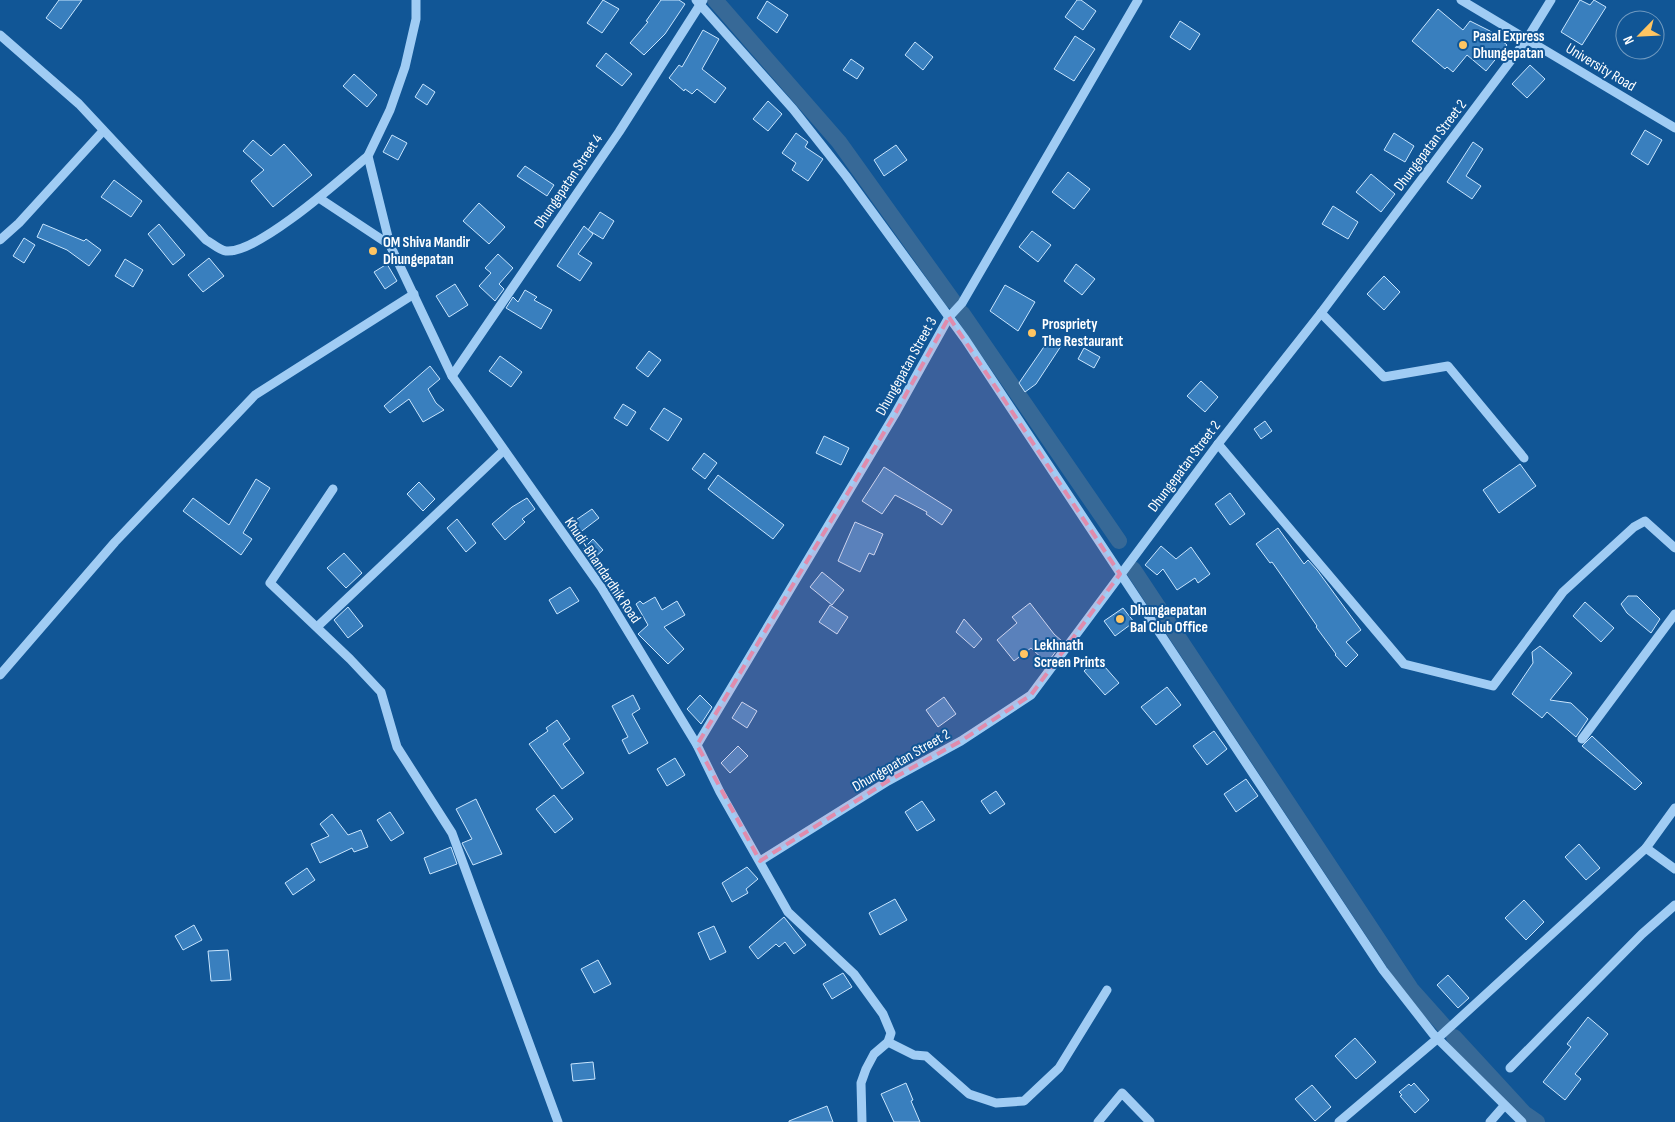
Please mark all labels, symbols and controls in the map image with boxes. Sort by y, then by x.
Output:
north arrow [1615,10,1665,60]
place label: Pasal Express Dhungepatan [1473,27,1545,63]
text: N [1619,33,1638,47]
marker: Pasal Express Dhungepatan [1457,39,1469,51]
street label: University Road [1562,39,1639,96]
street label: Dhungepatan Street 2 [1390,96,1471,195]
street label: Dhungepatan Street 4 [530,130,607,232]
place label: OM Shiva Mandir Dhungepatan [383,233,471,269]
marker: OM Shiva Mandir Dhungepatan [367,245,379,257]
street label: Dhungepatan Street 3 [872,314,941,419]
place label: Prospriety The Restaurant [1042,315,1123,351]
marker: Prospriety The Restaurant [1026,327,1038,339]
street label: Dhungepatan Street 2 [1144,417,1225,516]
street label: Khudi-Bhandardhik Road [560,514,645,627]
place label: Dhungaepatan Bal Club Office [1130,601,1208,637]
marker: Dhungaepatan Bal Club Office [1114,613,1126,625]
place label: Lekhnath Screen Prints [1034,636,1105,672]
marker: Lekhnath Screen Prints [1018,648,1030,660]
street label: Dhungepatan Street 2 [849,725,954,796]

